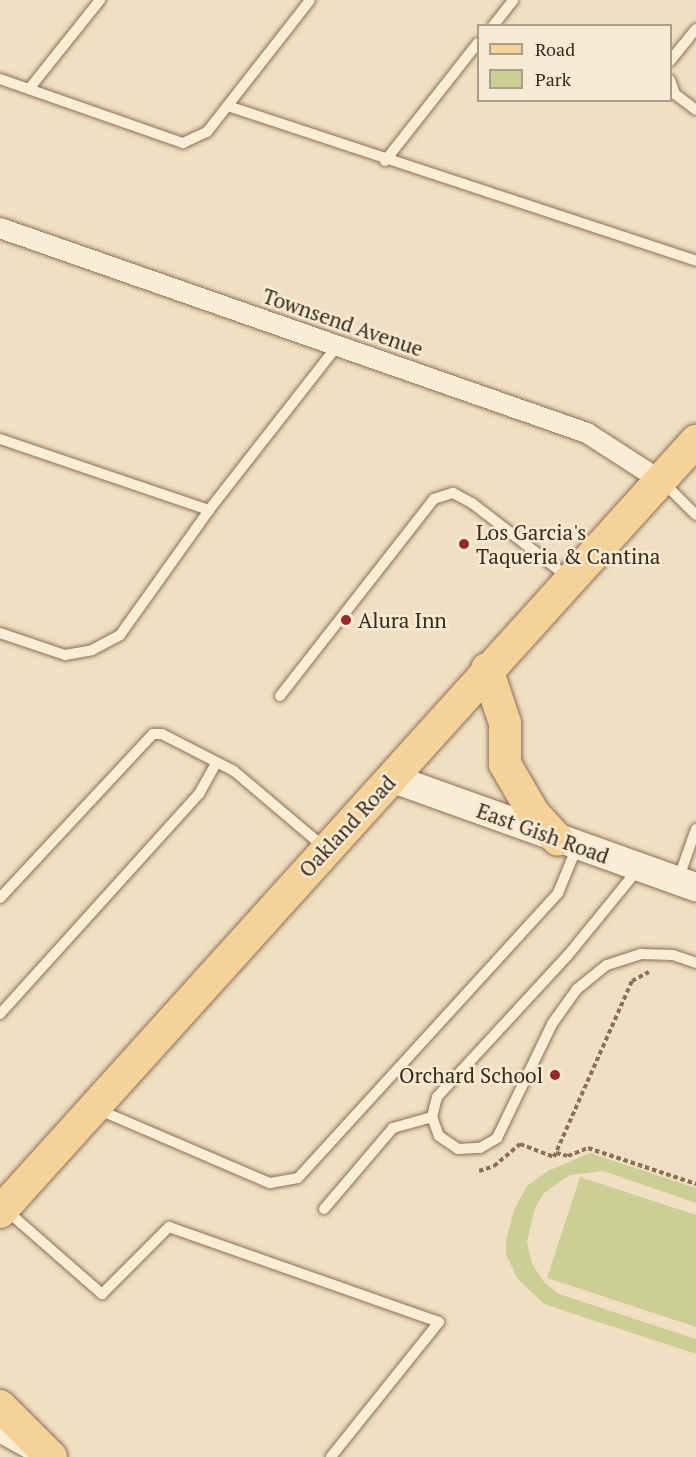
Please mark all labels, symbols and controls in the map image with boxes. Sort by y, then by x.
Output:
legend [477,24,672,102]
text: Road [535,37,575,61]
text: Park [535,67,571,91]
street label: Townsend Avenue [259,283,427,361]
place label: Los Garcia's Taqueria & Cantina [476,519,660,569]
marker: Los Garcia's Taqueria & Cantina [457,537,471,551]
place label: Alura Inn [358,607,447,633]
marker: Alura Inn [339,613,353,627]
street label: Oakland Road [293,770,401,882]
street label: East Gish Road [473,797,613,869]
place label: Orchard School [399,1062,543,1088]
marker: Orchard School [548,1068,562,1082]

